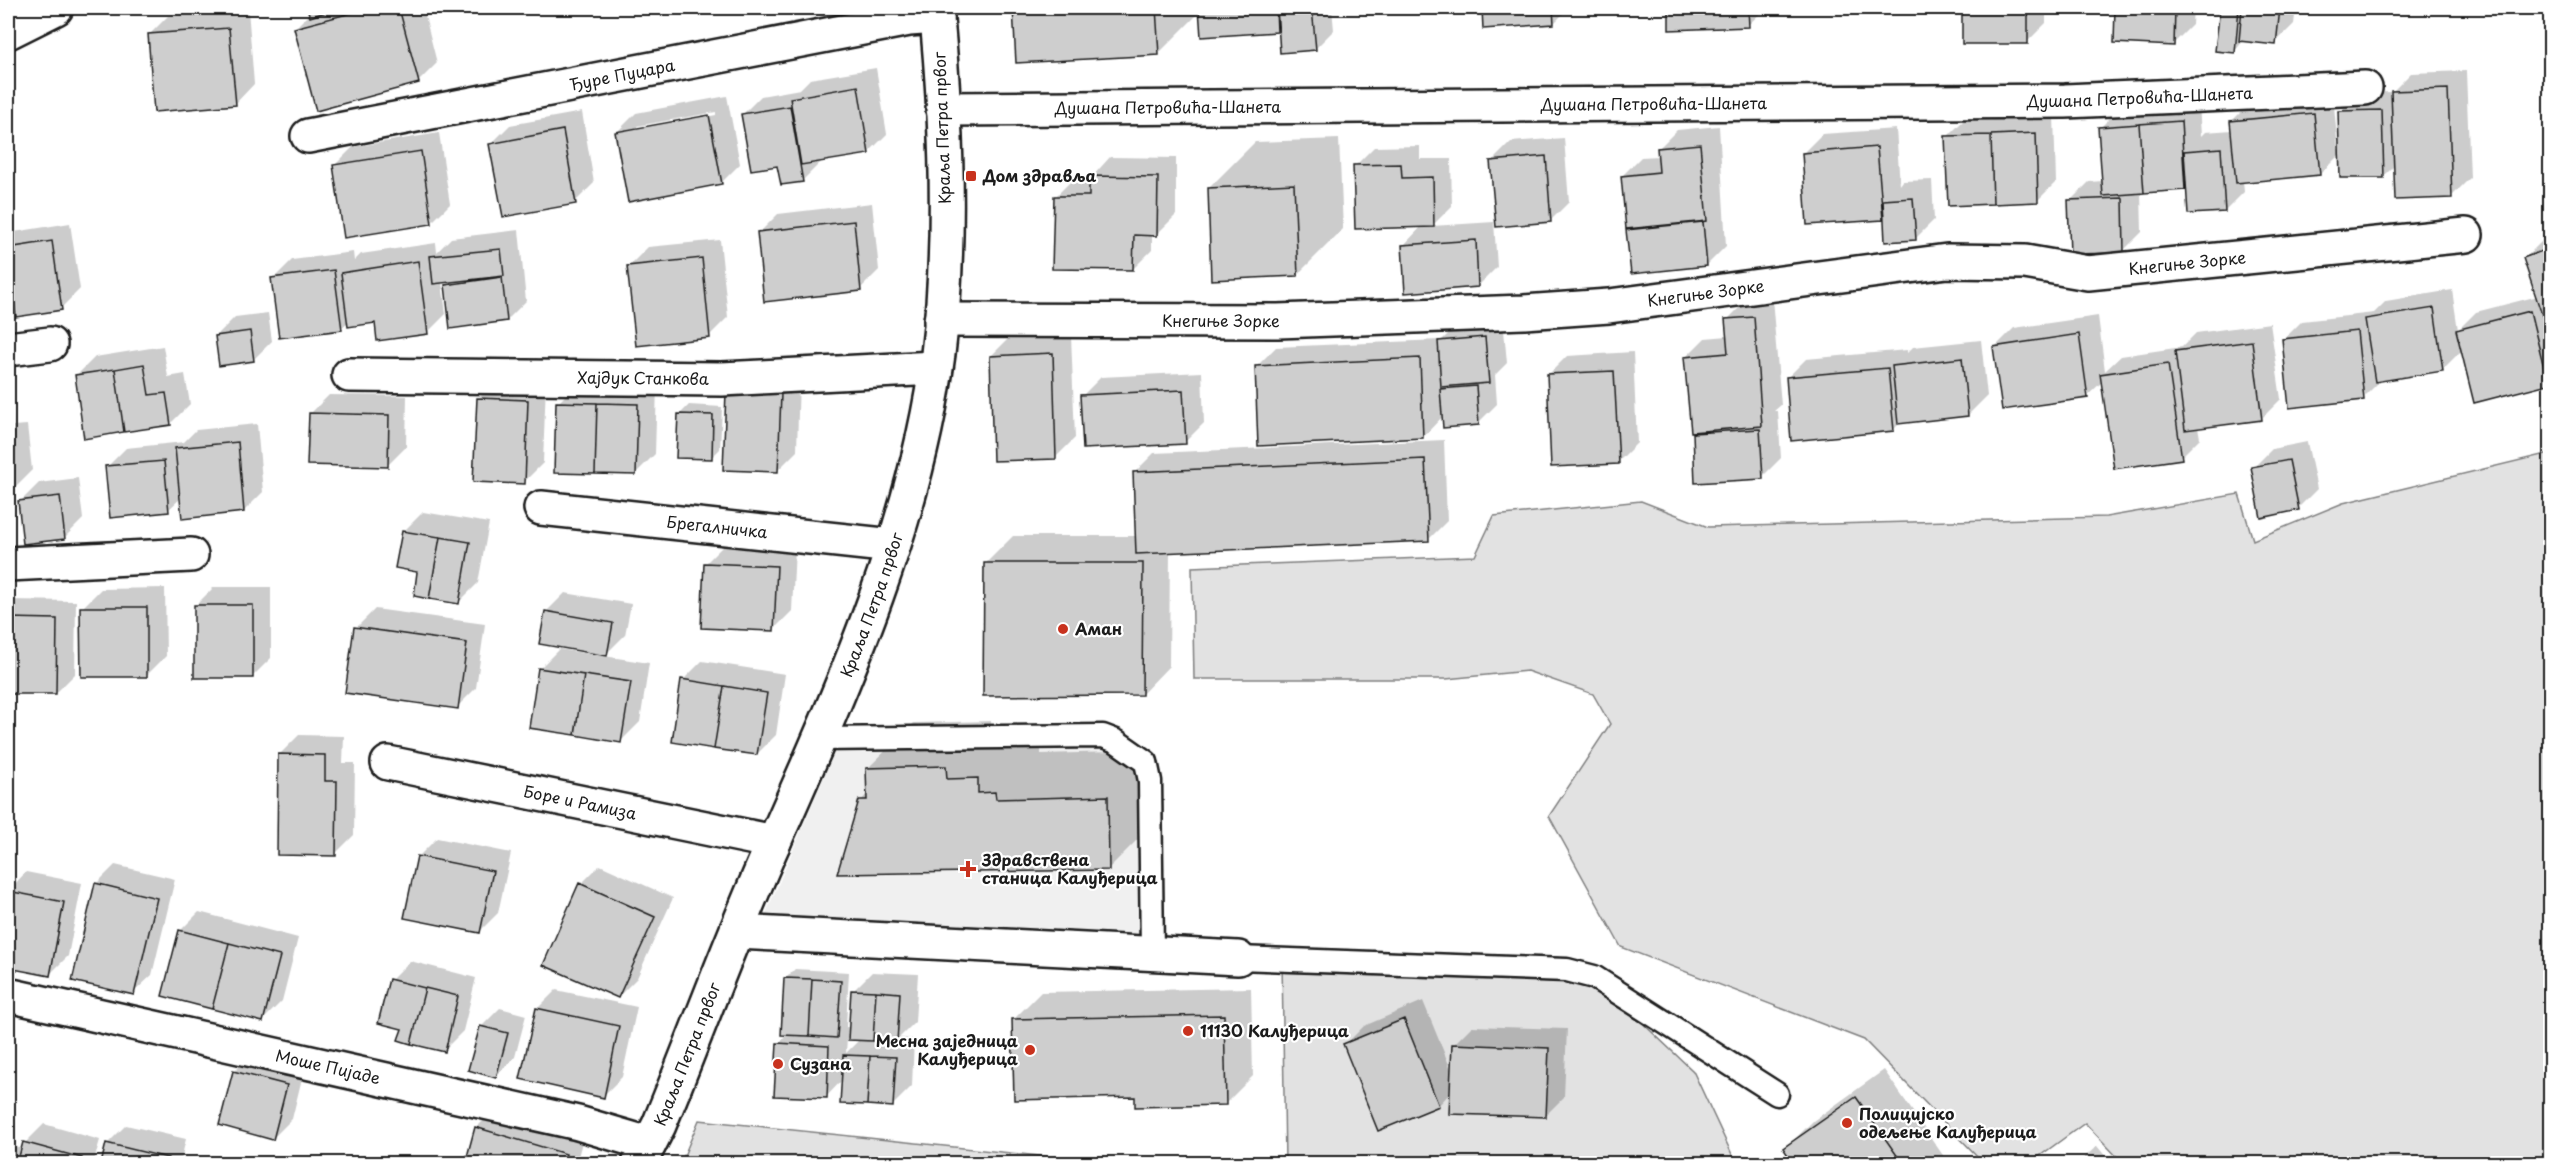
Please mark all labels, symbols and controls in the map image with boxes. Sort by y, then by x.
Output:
street label: Краља Петра првог [926,51,956,205]
street label: Ђуре Пуцара [567,52,677,96]
street label: Душана Петровића-Шанета [2026,80,2254,112]
street label: Душана Петровића-Шанета [1540,90,1767,116]
street label: Душана Петровића-Шанета [1054,94,1281,119]
place label: Дом здравља [982,163,1096,187]
marker: Дом здравља [964,169,978,183]
street label: Кнегиње Зорке [2127,244,2247,280]
street label: Кнегиње Зорке [1646,272,1766,312]
street label: Кнегиње Зорке [1162,308,1280,332]
street label: Хајдук Станкова [577,364,709,390]
street label: Брегалничка [665,509,769,543]
street label: Краља Петра првог [833,528,908,680]
place label: Аман [1074,616,1122,640]
marker: Аман [1056,622,1070,636]
street label: Боре и Рамиза [522,778,639,825]
place label: Здравствена станица Калуђерица [981,847,1158,889]
marker: Здравствена станица Калуђерица [959,860,977,878]
street label: Краља Петра првог [647,978,726,1129]
place label: 11130 Калуђерица [1200,1018,1349,1042]
marker: 11130 Калуђерица [1181,1024,1195,1038]
place label: Месна заједница Калуђерица [876,1028,1018,1070]
street label: Моше Пијаде [273,1042,383,1089]
marker: Месна заједница Калуђерица [1023,1043,1037,1057]
place label: Сузана [790,1051,851,1075]
marker: Сузана [771,1057,785,1071]
place label: Полицијско одељење Калуђерица [1859,1101,2037,1143]
marker: Полицијско одељење Калуђерица [1840,1116,1854,1130]

